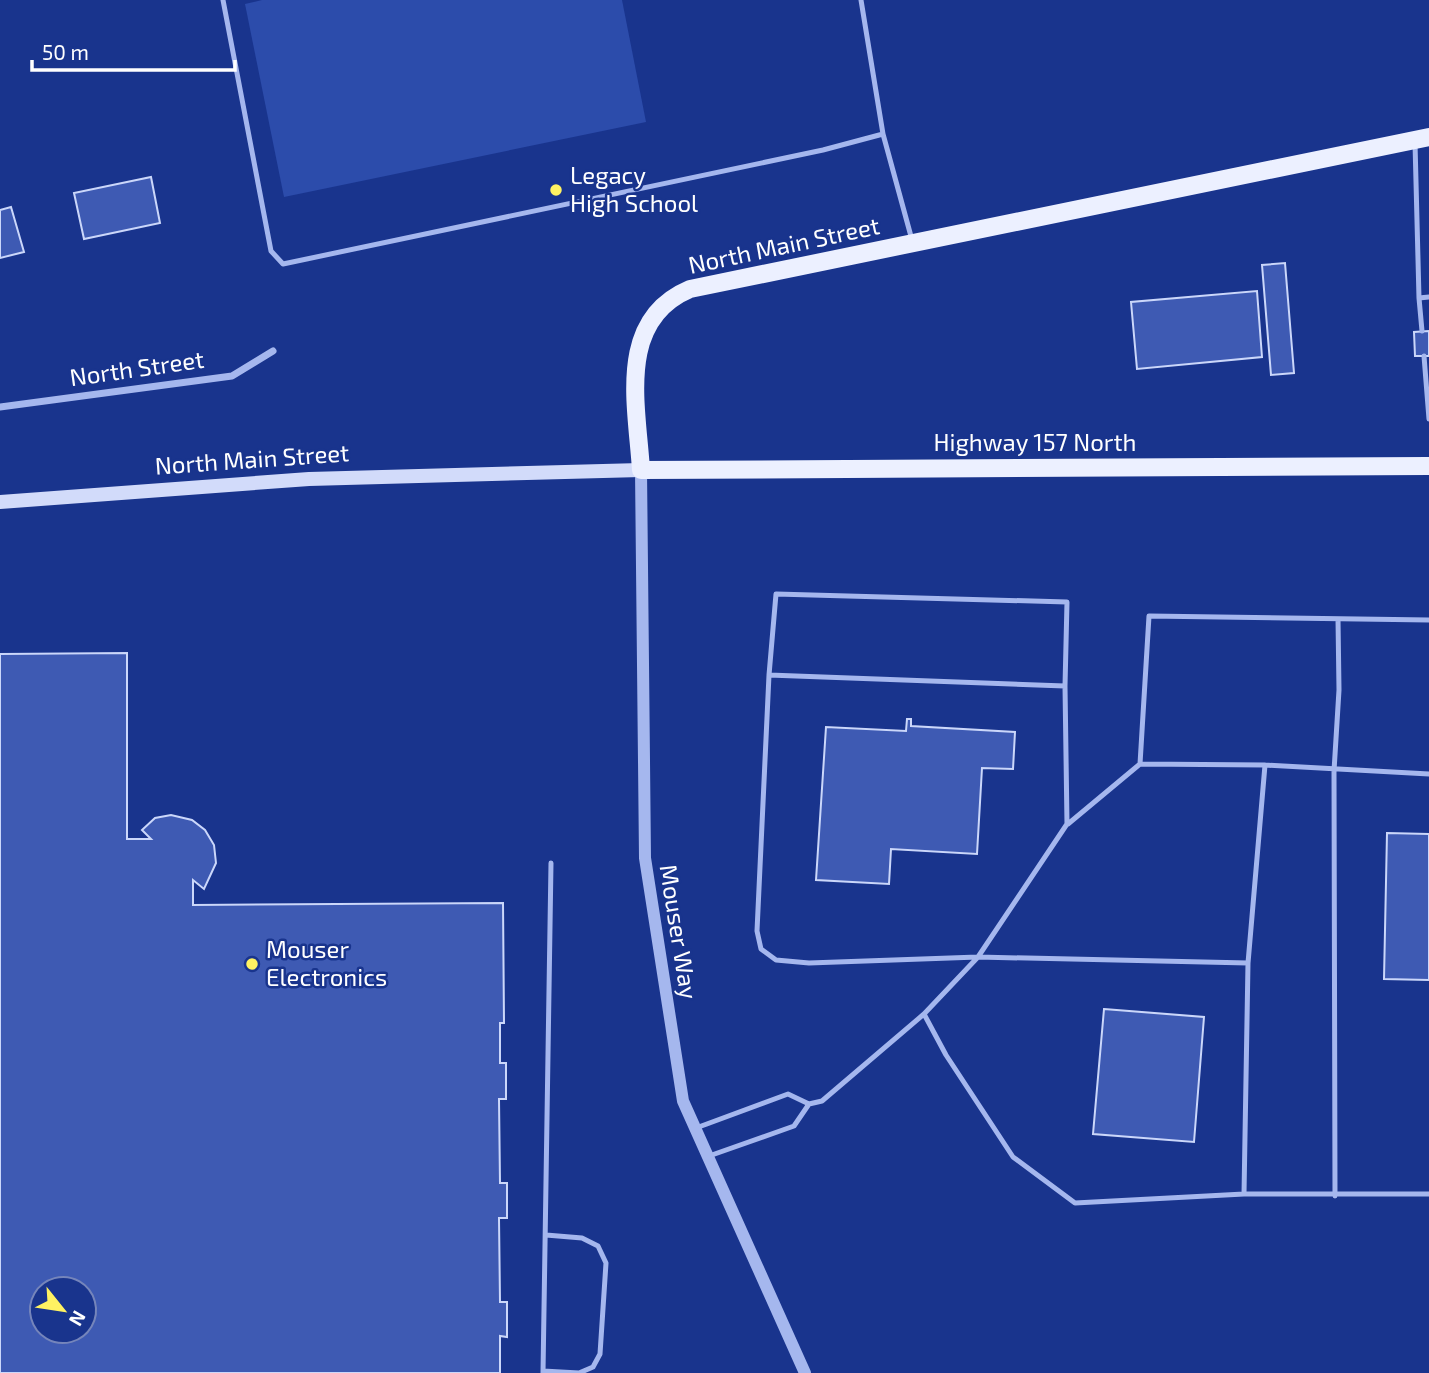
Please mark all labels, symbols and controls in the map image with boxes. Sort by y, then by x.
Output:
scale bar [32,28,234,72]
text: 50 m [42,39,89,64]
place label: Legacy High School [570,160,698,217]
marker: Legacy High School [548,182,564,198]
street label: North Main Street [685,210,882,279]
street label: North Street [68,344,206,391]
street label: Highway 157 North [933,427,1137,456]
street label: North Main Street [154,437,350,480]
street label: Mouser Way [655,862,704,1001]
place label: Mouser Electronics [266,934,387,991]
marker: Mouser Electronics [244,956,260,972]
north arrow [28,1275,98,1345]
text: N [65,1307,92,1330]

